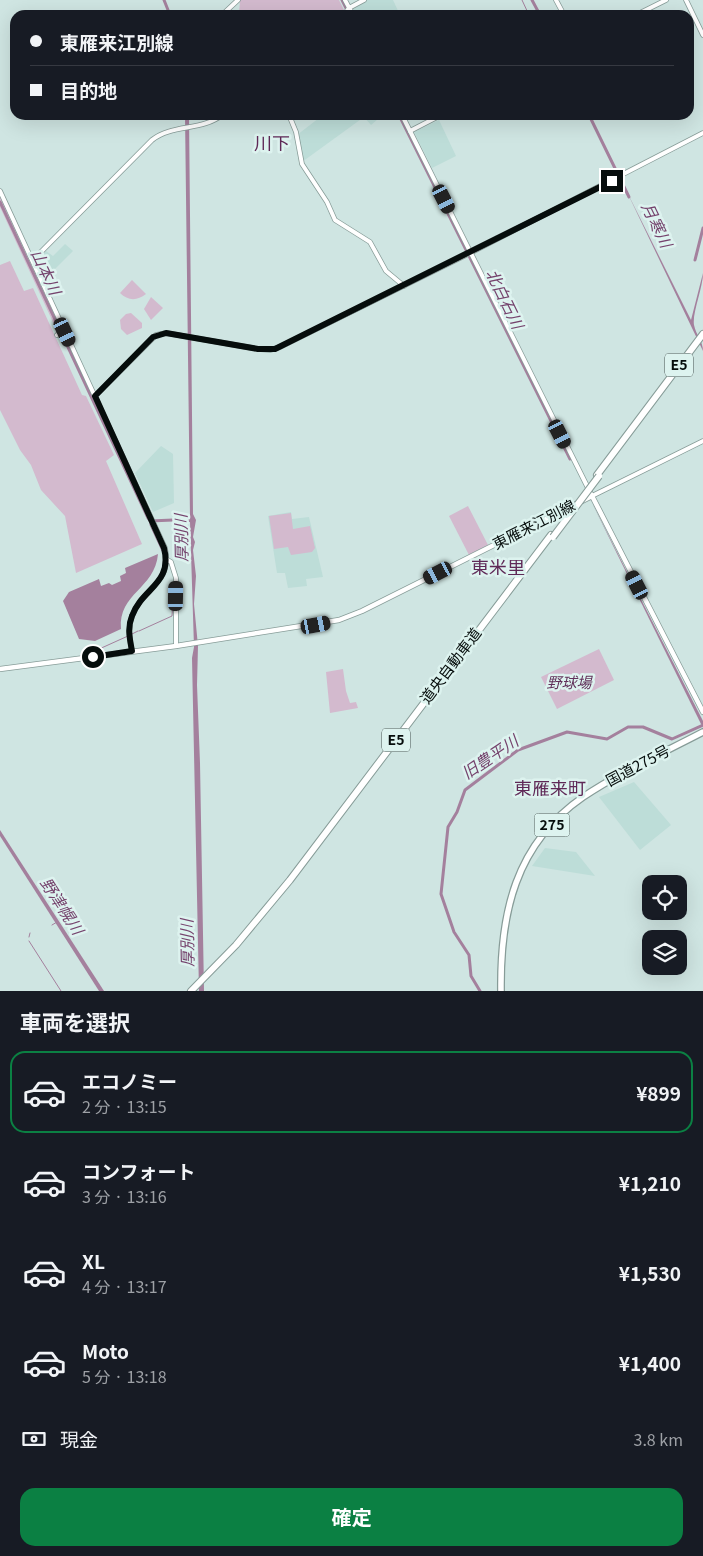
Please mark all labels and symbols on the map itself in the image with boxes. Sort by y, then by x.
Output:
district label: 川下 [254,129,290,155]
route end [601,170,623,192]
car [430,182,457,216]
water label: 月寒川 [637,198,680,253]
water label: 山本川 [26,245,69,300]
water label: 北白石川 [481,265,532,334]
car [51,315,78,349]
road number: E5 [665,354,693,376]
car [546,417,573,451]
street label: 東雁来江別線 [488,494,578,553]
water label: 厚別川 [168,512,192,562]
district label: 東米里 [471,553,525,579]
car [421,560,454,586]
car [623,568,650,602]
car [168,581,183,611]
car [299,615,332,635]
street label: 道央自動車道 [414,623,485,707]
route start [82,646,104,668]
park label: 野球場 [546,671,593,692]
water label: 旧豊平川 [456,727,524,784]
road number: E5 [382,728,410,752]
street label: 国道275号 [601,739,673,790]
district label: 東雁来町 [514,774,586,800]
road number: 275 [534,814,570,836]
water label: 野津幌川 [35,872,91,940]
water label: 厚別川 [174,917,198,967]

